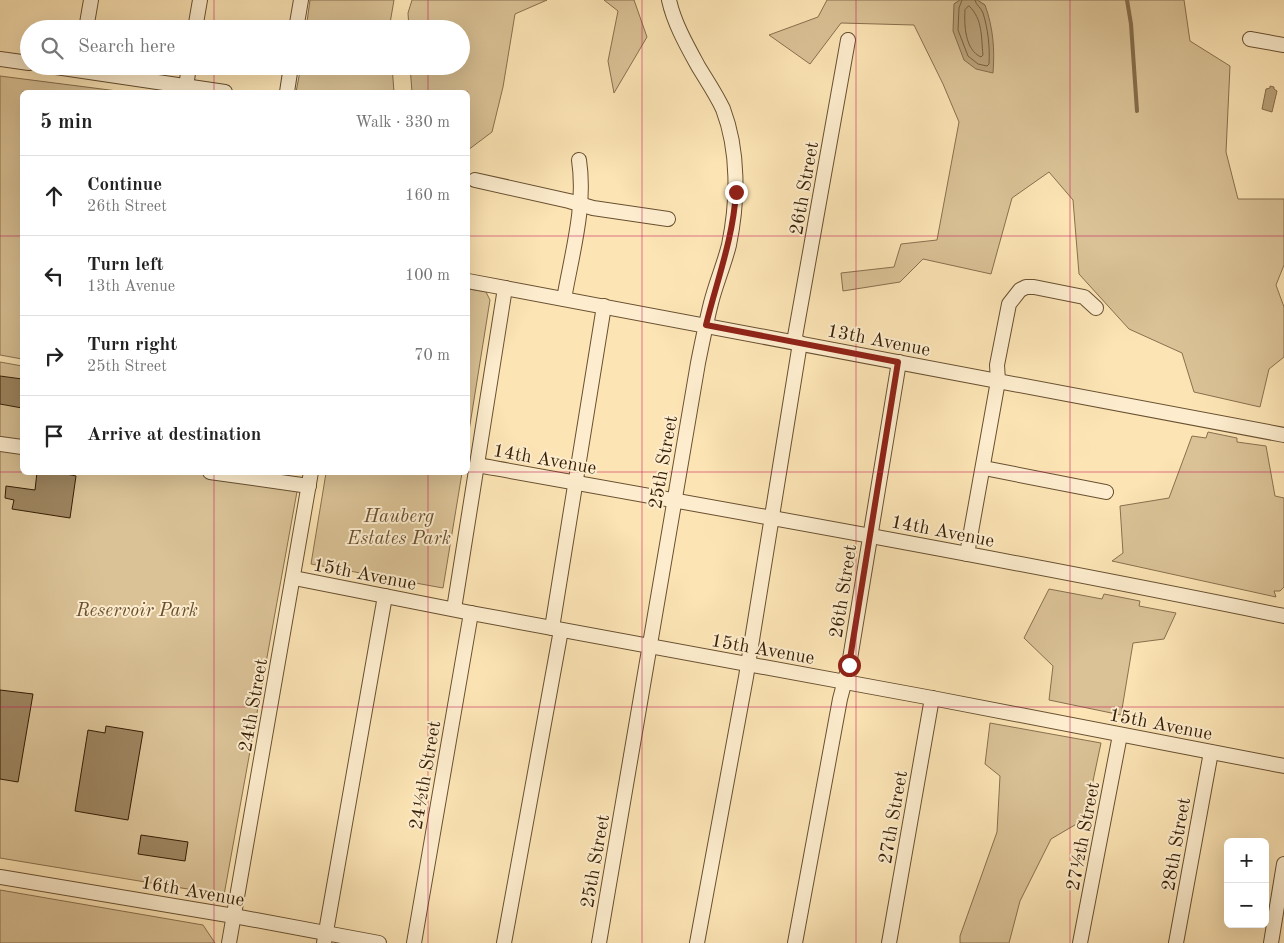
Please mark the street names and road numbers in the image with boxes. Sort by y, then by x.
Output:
street label: 26th Street [788,140,823,237]
street label: 13th Avenue [825,322,932,361]
street label: 25th Street [647,414,682,511]
street label: 14th Avenue [491,442,598,479]
street label: 14th Avenue [889,513,996,552]
street label: 26th Street [828,543,861,640]
street label: 15th Avenue [311,556,418,595]
street label: 15th Avenue [709,632,816,669]
street label: 24th Street [237,657,272,754]
street label: 15th Avenue [1107,706,1214,745]
street label: 24½th Street [408,719,445,831]
street label: 27th Street [877,769,912,866]
street label: 27½th Street [1065,781,1104,892]
street label: 28th Street [1160,796,1195,893]
street label: 25th Street [579,813,614,910]
street label: 16th Avenue [139,874,246,911]

